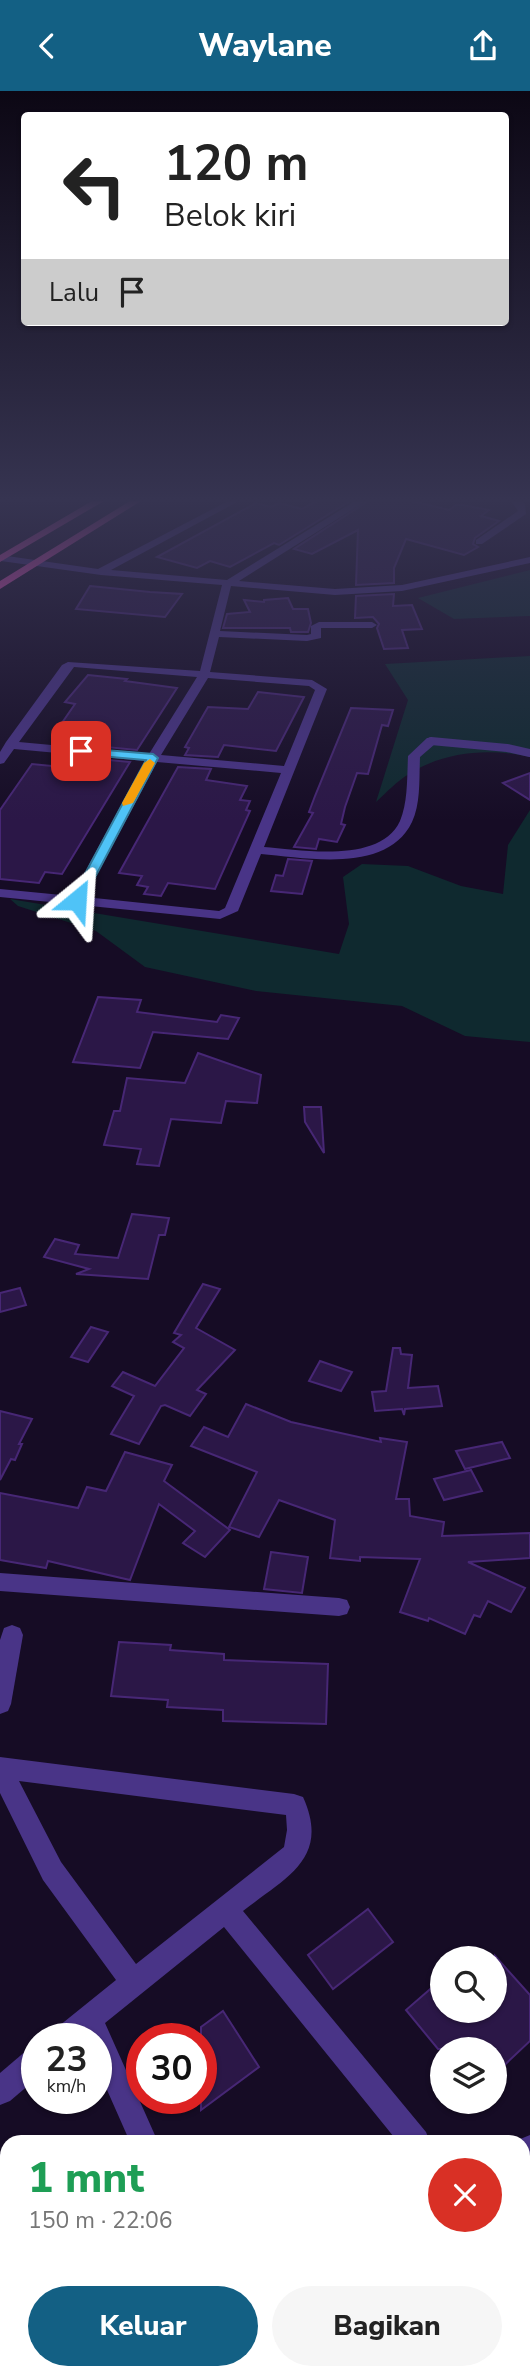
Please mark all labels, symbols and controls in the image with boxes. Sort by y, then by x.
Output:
text: Waylane [198,24,332,67]
icon: back [28,27,66,65]
icon: share [464,27,502,65]
text: 120 m [164,130,308,197]
icon: left [49,140,140,231]
text: Belok kiri [164,194,296,237]
icon: arrive [113,273,151,311]
text: Lalu [49,275,99,310]
pin [51,721,111,781]
icon: arrive [62,732,100,770]
position arrow [40,863,114,937]
map controls [430,1946,507,2114]
button: search [430,1946,507,2023]
speed limit sign: 30 [126,2023,217,2114]
text: 23 [45,2036,88,2083]
button: layers [430,2037,507,2114]
text: km/h [47,2074,86,2098]
text: 1 mnt [28,2150,144,2207]
button: close [428,2158,502,2232]
text: 150 m · 22:06 [28,2205,173,2236]
button: Keluar [28,2286,258,2366]
button: Bagikan [272,2286,502,2366]

